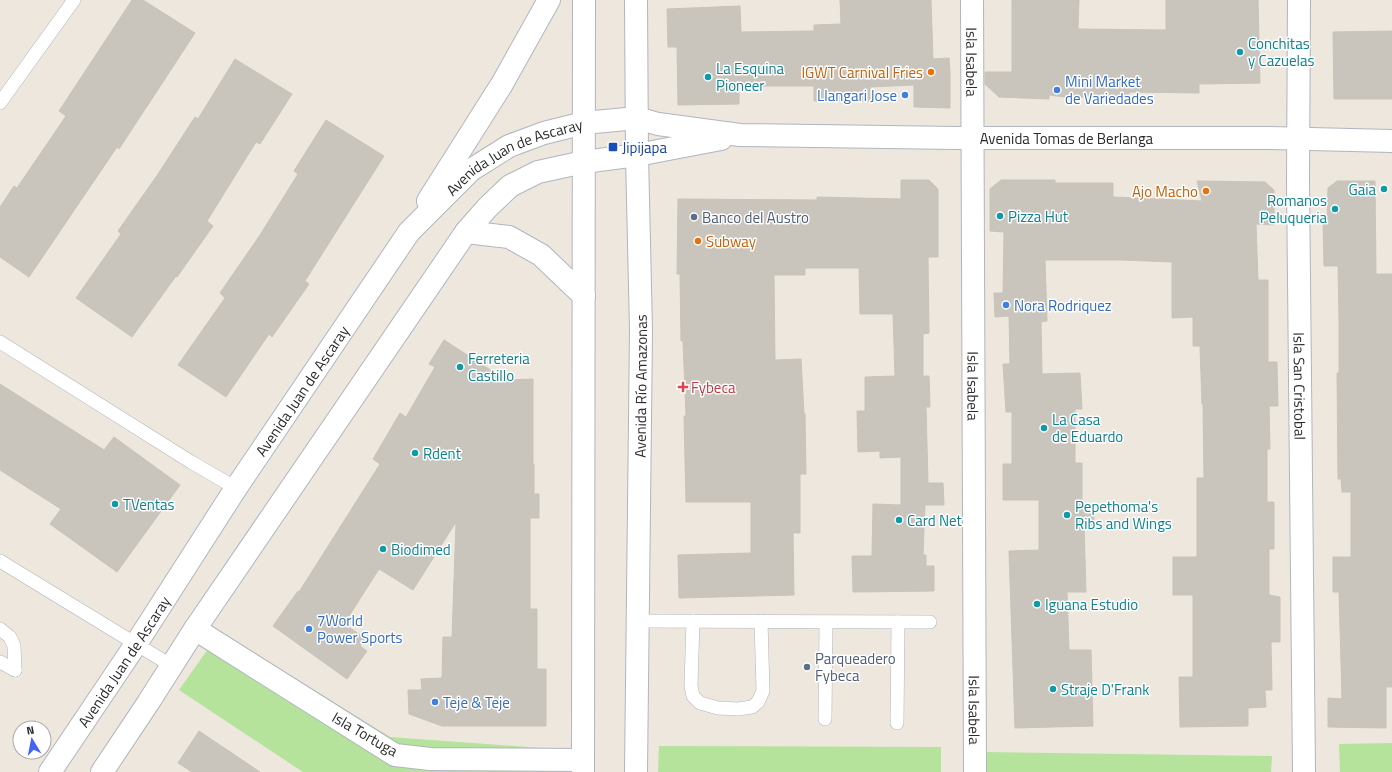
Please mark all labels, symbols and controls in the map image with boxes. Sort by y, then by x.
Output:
street label: Isla Isabela [961,27,984,97]
place label: Conchitas y Cazuelas [1248,32,1315,72]
marker: Conchitas y Cazuelas [1235,47,1245,57]
place label: La Esquina Pioneer [716,57,784,97]
place label: IGWT Carnival Fries [801,61,923,84]
marker: IGWT Carnival Fries [926,67,936,77]
place label: Mini Market de Variedades [1065,70,1154,110]
marker: La Esquina Pioneer [703,72,713,82]
place label: Llangari Jose [817,84,897,107]
marker: Mini Market de Variedades [1052,85,1062,95]
marker: Llangari Jose [900,90,910,100]
street label: Avenida Juan de Ascaray [440,112,585,201]
street label: Avenida Tomas de Berlanga [980,127,1154,150]
place label: Jipijapa [622,136,668,159]
marker: Jipijapa [607,141,619,153]
place label: Gaia [1348,178,1376,201]
place label: Ajo Macho [1132,180,1198,203]
marker: Gaia [1379,184,1389,194]
marker: Ajo Macho [1201,186,1211,196]
place label: Romanos Peluqueria [1260,189,1327,229]
marker: Romanos Peluqueria [1330,204,1340,214]
place label: Pizza Hut [1008,205,1069,228]
place label: Banco del Austro [702,206,809,229]
marker: Pizza Hut [995,211,1005,221]
marker: Banco del Austro [689,212,699,222]
place label: Subway [706,230,756,253]
marker: Subway [693,236,703,246]
place label: Nora Rodriquez [1014,294,1112,317]
marker: Nora Rodriquez [1001,300,1011,310]
street label: Avenida Río Amazonas [628,314,653,458]
street label: Avenida Juan de Ascaray [249,321,354,461]
street label: Isla San Cristobal [1288,332,1312,440]
place label: Ferreteria Castillo [468,347,530,387]
street label: Isla Isabela [962,351,985,421]
marker: Ferreteria Castillo [455,362,465,372]
place label: Fybeca [691,376,736,399]
marker: Fybeca [678,382,688,392]
place label: La Casa de Eduardo [1052,408,1123,448]
marker: La Casa de Eduardo [1039,423,1049,433]
place label: Rdent [423,442,462,465]
marker: Rdent [410,448,420,458]
place label: TVentas [123,493,175,516]
place label: Pepethoma's Ribs and Wings [1075,495,1172,535]
marker: TVentas [110,499,120,509]
place label: Card Net [907,509,963,532]
marker: Pepethoma's Ribs and Wings [1062,510,1072,520]
marker: Card Net [894,515,904,525]
place label: Biodimed [391,538,451,561]
marker: Biodimed [378,544,388,554]
street label: Avenida Juan de Ascaray [72,591,176,732]
place label: Iguana Estudio [1045,593,1138,616]
marker: Iguana Estudio [1032,599,1042,609]
place label: 7World Power Sports [317,609,403,649]
marker: 7World Power Sports [304,624,314,634]
place label: Parqueadero Fybeca [815,647,896,687]
marker: Parqueadero Fybeca [802,662,812,672]
street label: Isla Isabela [963,675,986,745]
place label: Straje D'Frank [1061,678,1149,701]
marker: Straje D'Frank [1048,684,1058,694]
place label: Teje & Teje [443,691,510,714]
marker: Teje & Teje [430,697,440,707]
street label: Isla Tortuga [328,706,403,762]
north arrow [12,720,52,760]
text: N [25,722,35,739]

